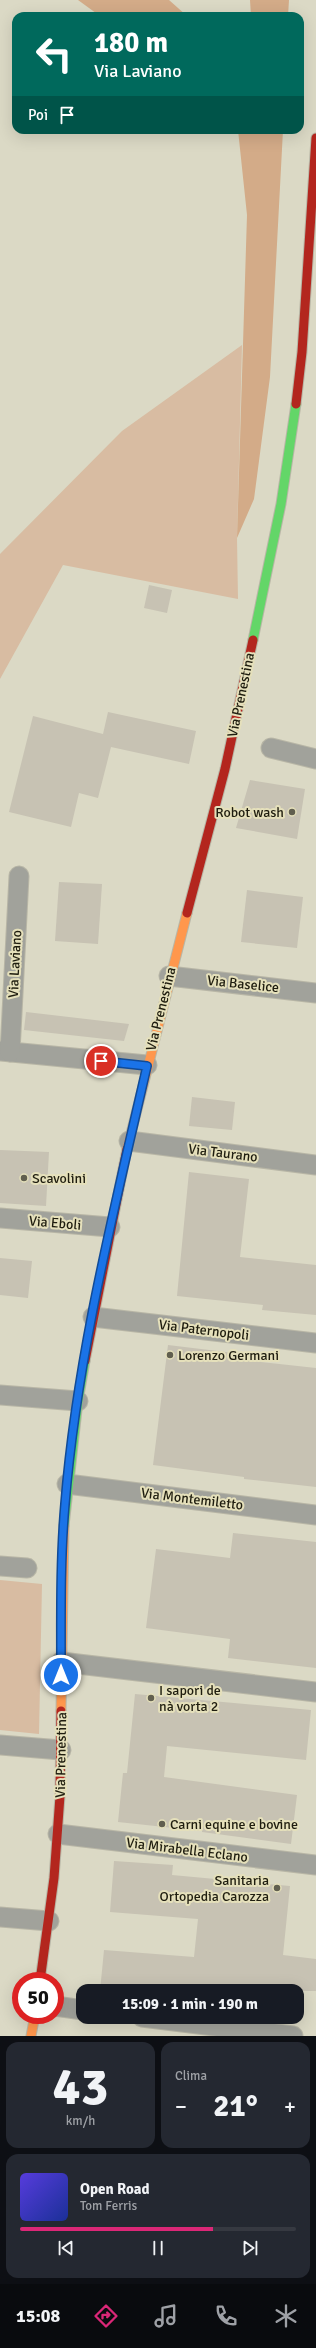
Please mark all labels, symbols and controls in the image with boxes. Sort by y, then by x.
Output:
text: 180 m [94,26,168,60]
icon: left [28,28,80,80]
text: Via Laviano [94,60,182,82]
icon: arrive [56,104,78,126]
text: Poi [28,106,48,124]
street label: Via Prenestina [224,651,258,739]
place label: Robot wash [215,804,284,821]
marker: Robot wash [287,807,297,817]
street label: Via Laviano [5,930,25,998]
street label: Via Prenestina [142,965,180,1053]
street label: Via Baselice [206,972,280,996]
pin [84,1044,118,1078]
icon: arrive [90,1050,112,1072]
street label: Via Taurano [187,1140,259,1166]
place label: Scavolini [32,1170,86,1187]
marker: Scavolini [19,1173,29,1183]
street label: Via Eboli [28,1212,82,1234]
street label: Via Paternopoli [158,1316,250,1344]
place label: Lorenzo Germani [178,1347,279,1364]
marker: Lorenzo Germani [165,1350,175,1360]
street label: Via Montemiletto [140,1484,244,1514]
position arrow [40,1654,82,1696]
place label: I sapori de nà vorta 2 [159,1682,221,1715]
marker: I sapori de nà vorta 2 [146,1693,156,1703]
street label: Via Prenestina [52,1712,70,1798]
place label: Carni equine e bovine [170,1816,298,1833]
marker: Carni equine e bovine [157,1819,167,1829]
street label: Via Mirabella Eclano [125,1834,249,1866]
place label: Sanitaria Ortopedia Carozza [160,1872,269,1905]
marker: Sanitaria Ortopedia Carozza [272,1883,282,1893]
speed limit sign: 50 [12,1972,64,2024]
text: 15:09 · 1 min · 190 m [122,1995,258,2013]
text: 43 [52,2055,109,2119]
text: Clima [175,2068,207,2084]
text: 21° [213,2088,258,2125]
text: − [175,2093,187,2120]
text: + [284,2093,296,2120]
text: km/h [66,2113,95,2129]
text: Open Road [80,2180,150,2198]
text: Tom Ferris [80,2198,137,2214]
icon: previous [55,2237,77,2259]
icon: pause [147,2237,169,2259]
icon: next [239,2237,261,2259]
icon: directions [92,2302,120,2330]
icon: music [152,2302,180,2330]
icon: phone [212,2302,240,2330]
icon: climate [272,2302,300,2330]
text: 15:08 [16,2305,60,2327]

